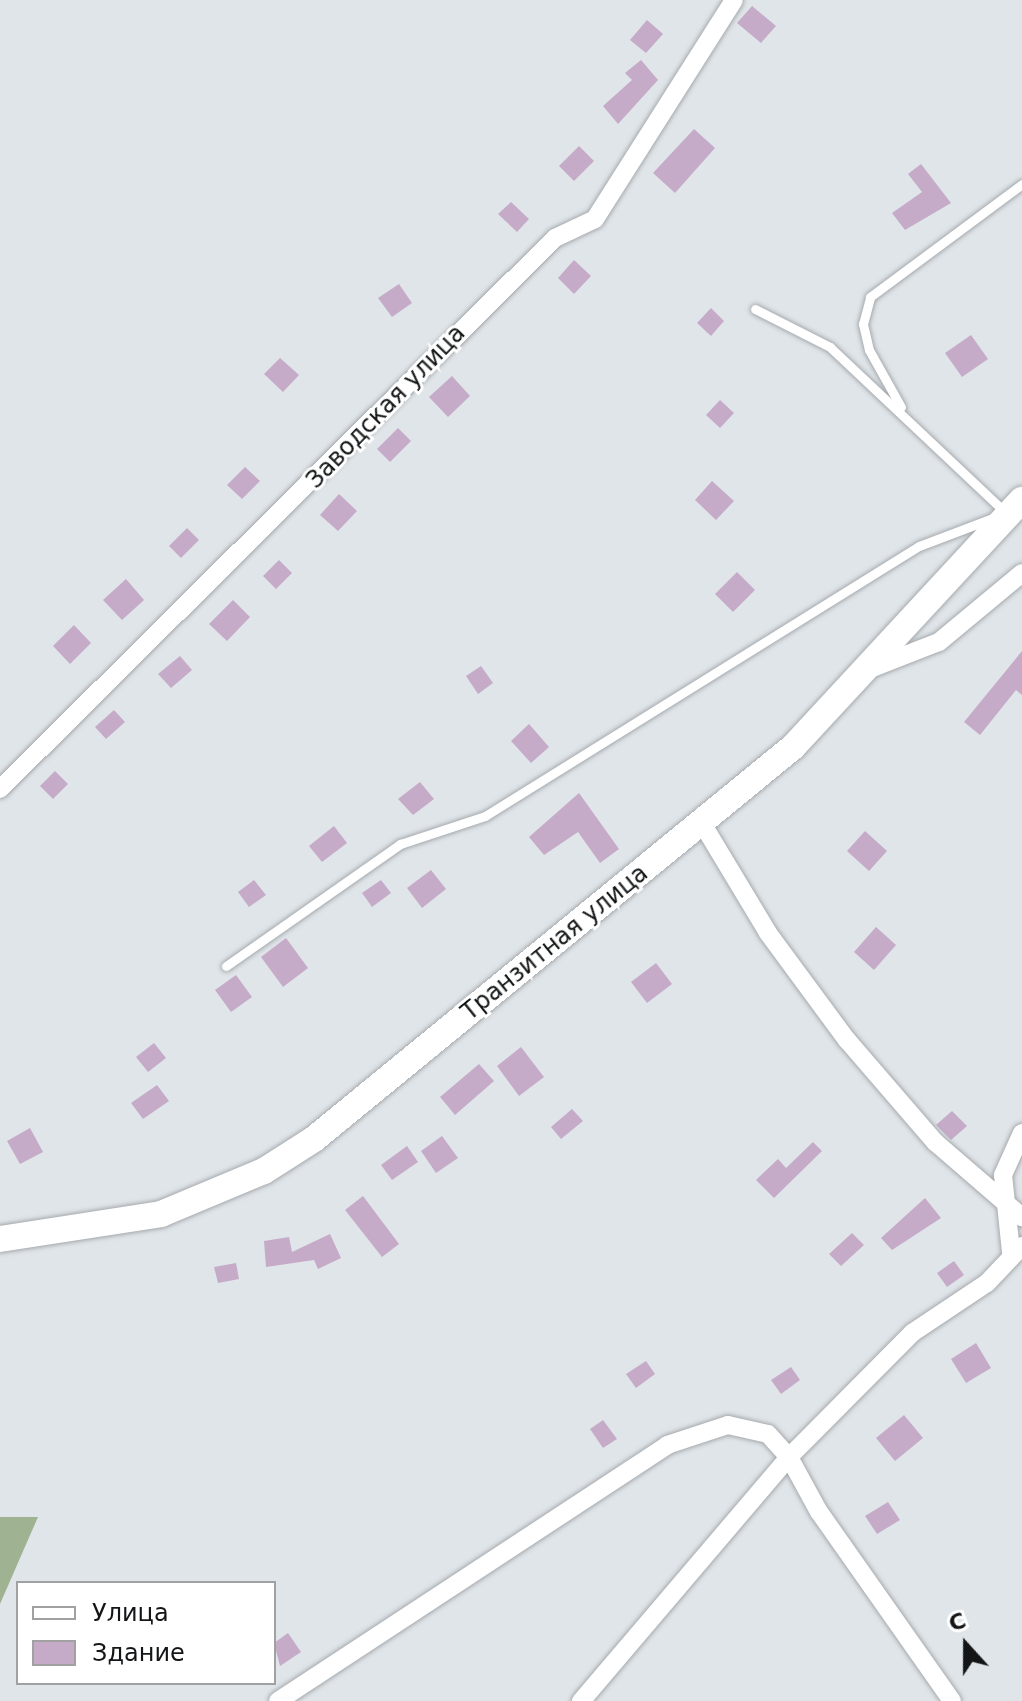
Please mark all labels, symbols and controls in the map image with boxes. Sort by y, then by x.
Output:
street label: Заводская улица [301,319,471,495]
street label: Транзитная улица [456,859,654,1027]
legend [16,1581,276,1685]
text: Улица [92,1599,169,1627]
north arrow [926,1605,1006,1685]
text: С [945,1608,969,1637]
text: Здание [92,1639,185,1667]

